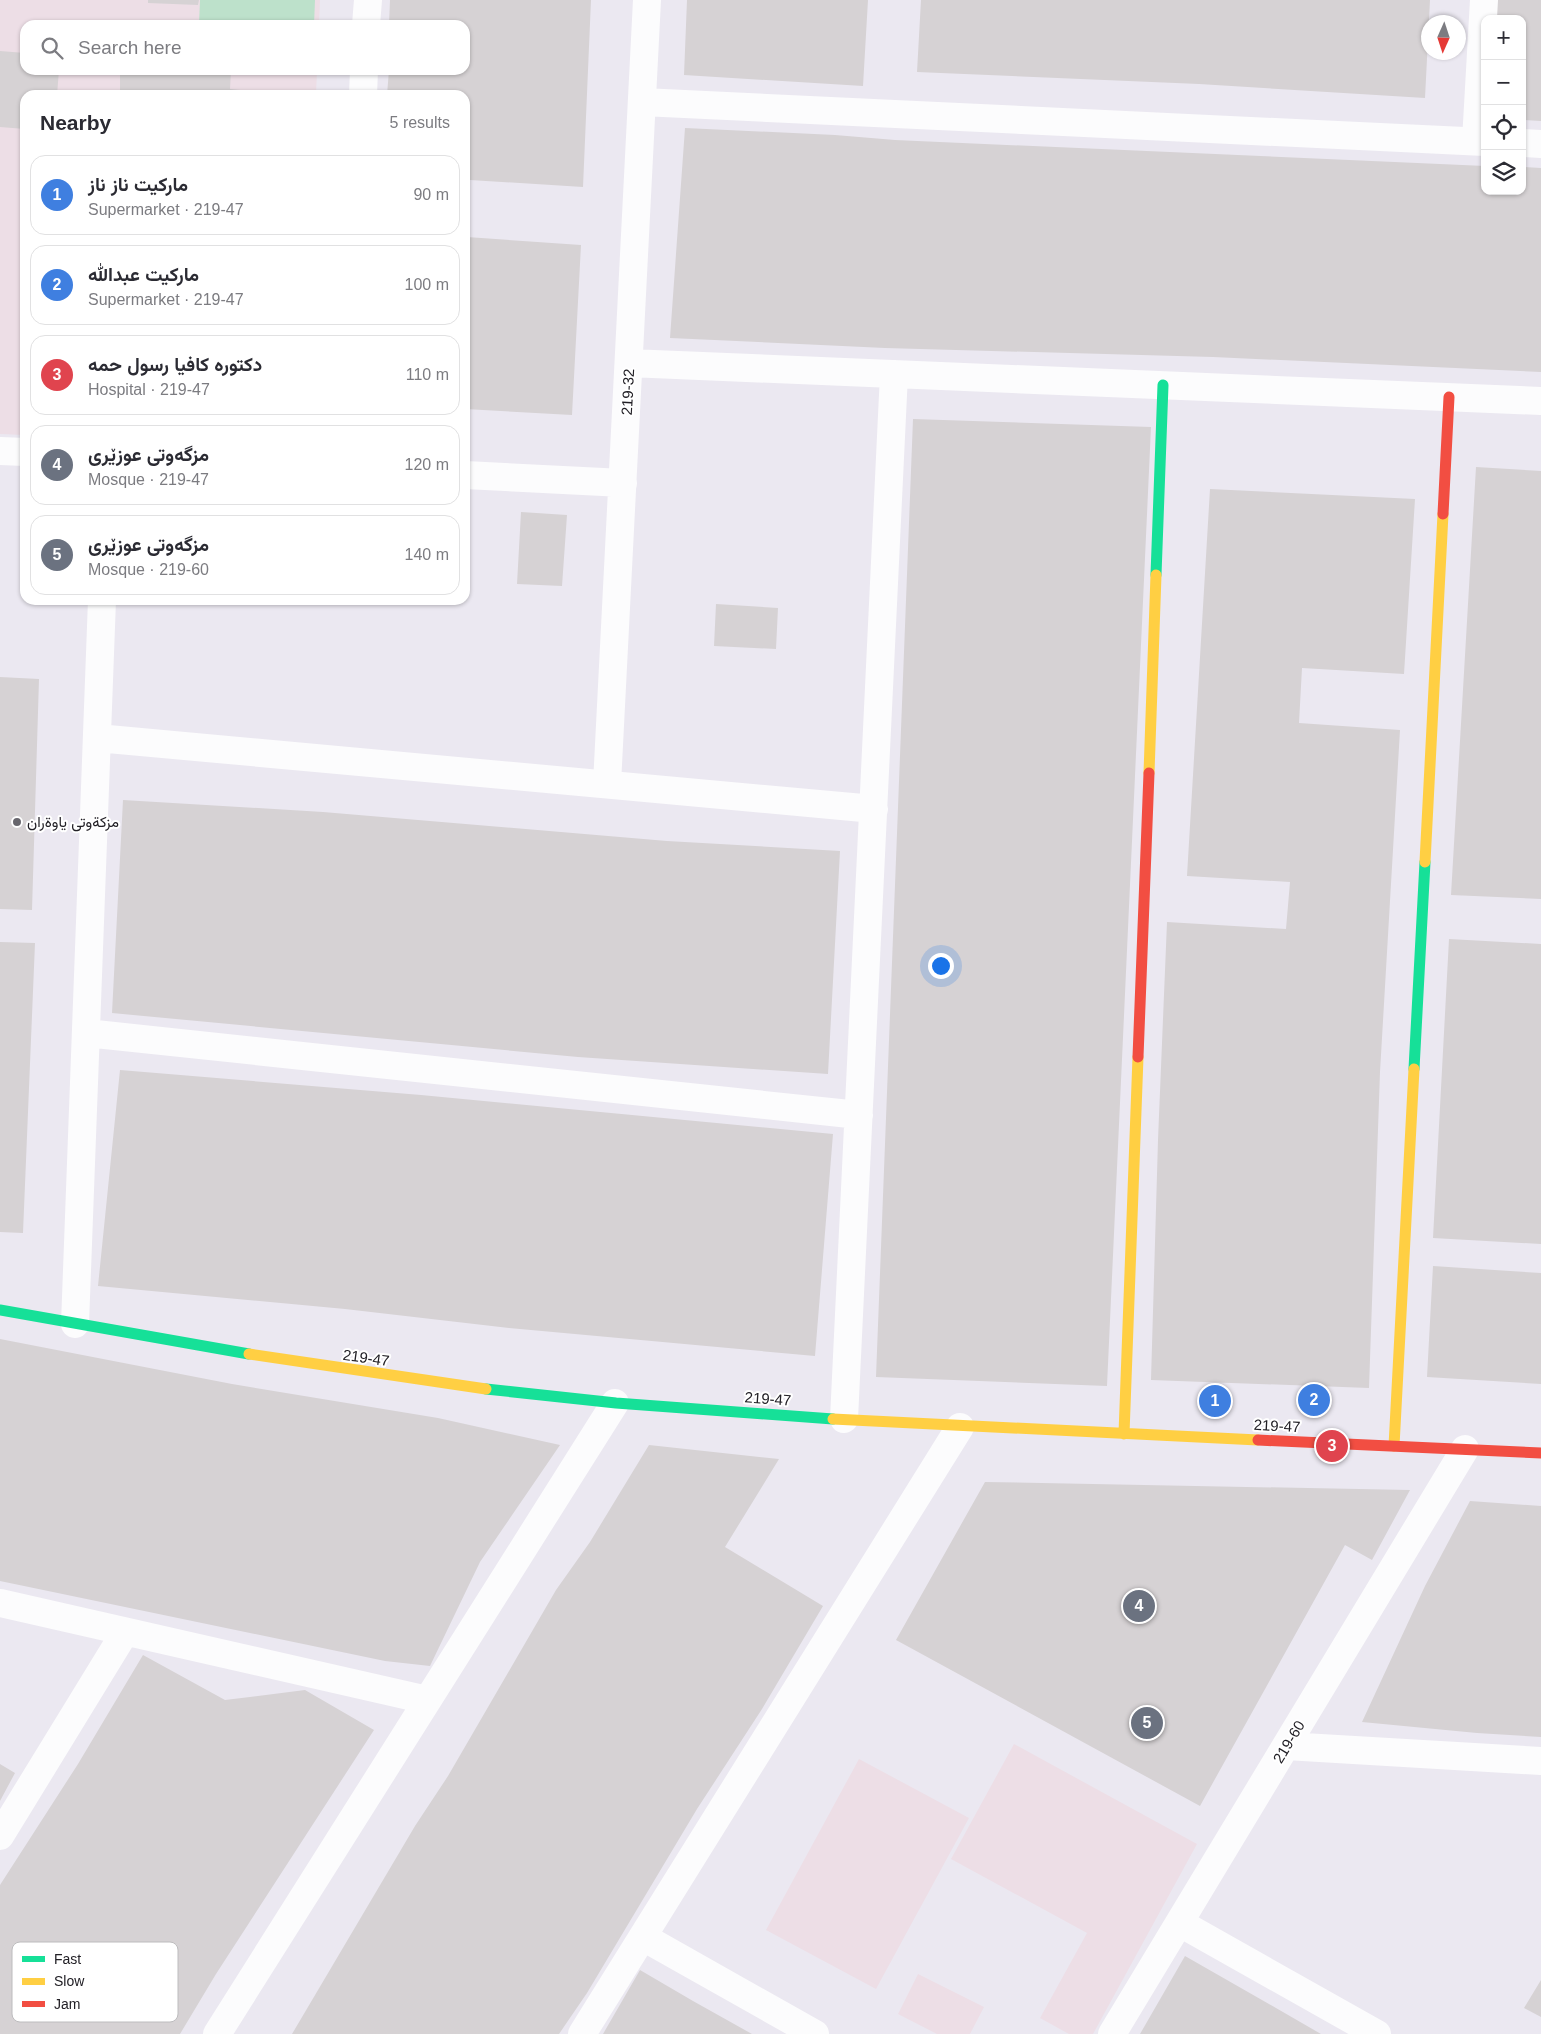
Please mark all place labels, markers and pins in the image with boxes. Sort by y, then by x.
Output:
place label: مزكةوتى ياوةران [27,813,119,832]
marker: مزكةوتى ياوةران [11,816,23,828]
pin: 2 [1298,1381,1330,1419]
pin: 1 [1199,1382,1231,1420]
pin: 3 [1316,1427,1348,1465]
pin: 4 [1123,1587,1155,1625]
pin: 5 [1131,1704,1163,1742]

